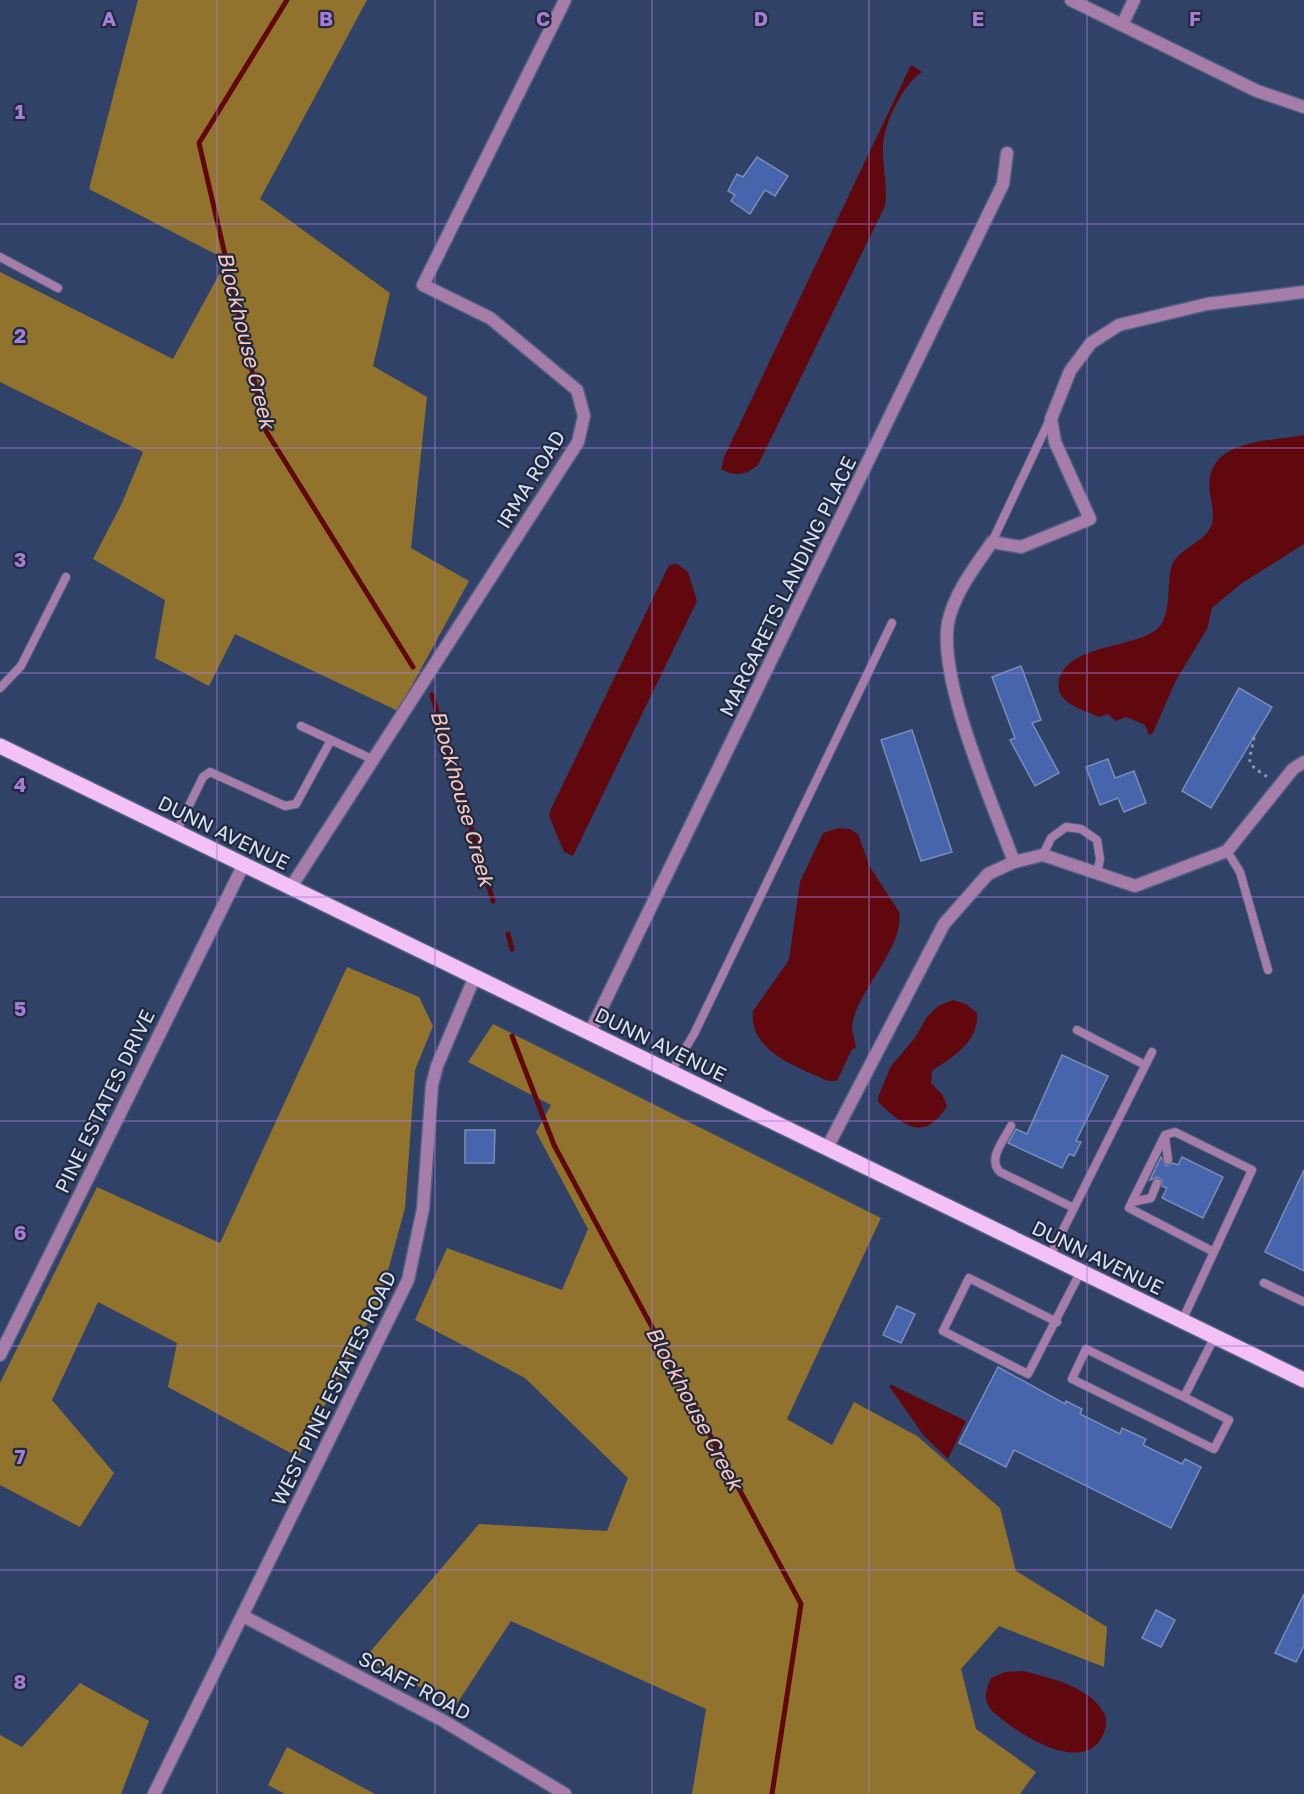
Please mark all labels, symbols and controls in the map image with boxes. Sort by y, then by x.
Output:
text: A [102,6,116,30]
text: B [319,6,333,30]
text: C [536,6,550,30]
text: D [754,6,768,30]
text: E [972,6,984,30]
text: F [1189,6,1201,30]
text: 1 [15,99,25,123]
water label: Blockhouse Creek [212,249,282,433]
text: 2 [14,323,26,347]
street label: IRMA ROAD [490,426,570,532]
street label: MARGARETS LANDING PLACE [713,452,861,720]
text: 3 [14,547,26,571]
water label: Blockhouse Creek [425,707,501,891]
text: 4 [14,772,26,796]
street label: DUNN AVENUE [154,790,294,874]
text: 5 [14,996,26,1020]
street label: DUNN AVENUE [591,1002,731,1086]
street label: PINE ESTATES DRIVE [49,1005,159,1197]
street label: DUNN AVENUE [1028,1215,1168,1299]
text: 6 [14,1220,26,1244]
street label: WEST PINE ESTATES ROAD [266,1267,400,1509]
water label: Blockhouse Creek [641,1322,750,1496]
text: 7 [15,1444,26,1468]
street label: SCAFF ROAD [355,1645,475,1725]
text: 8 [14,1669,26,1693]

